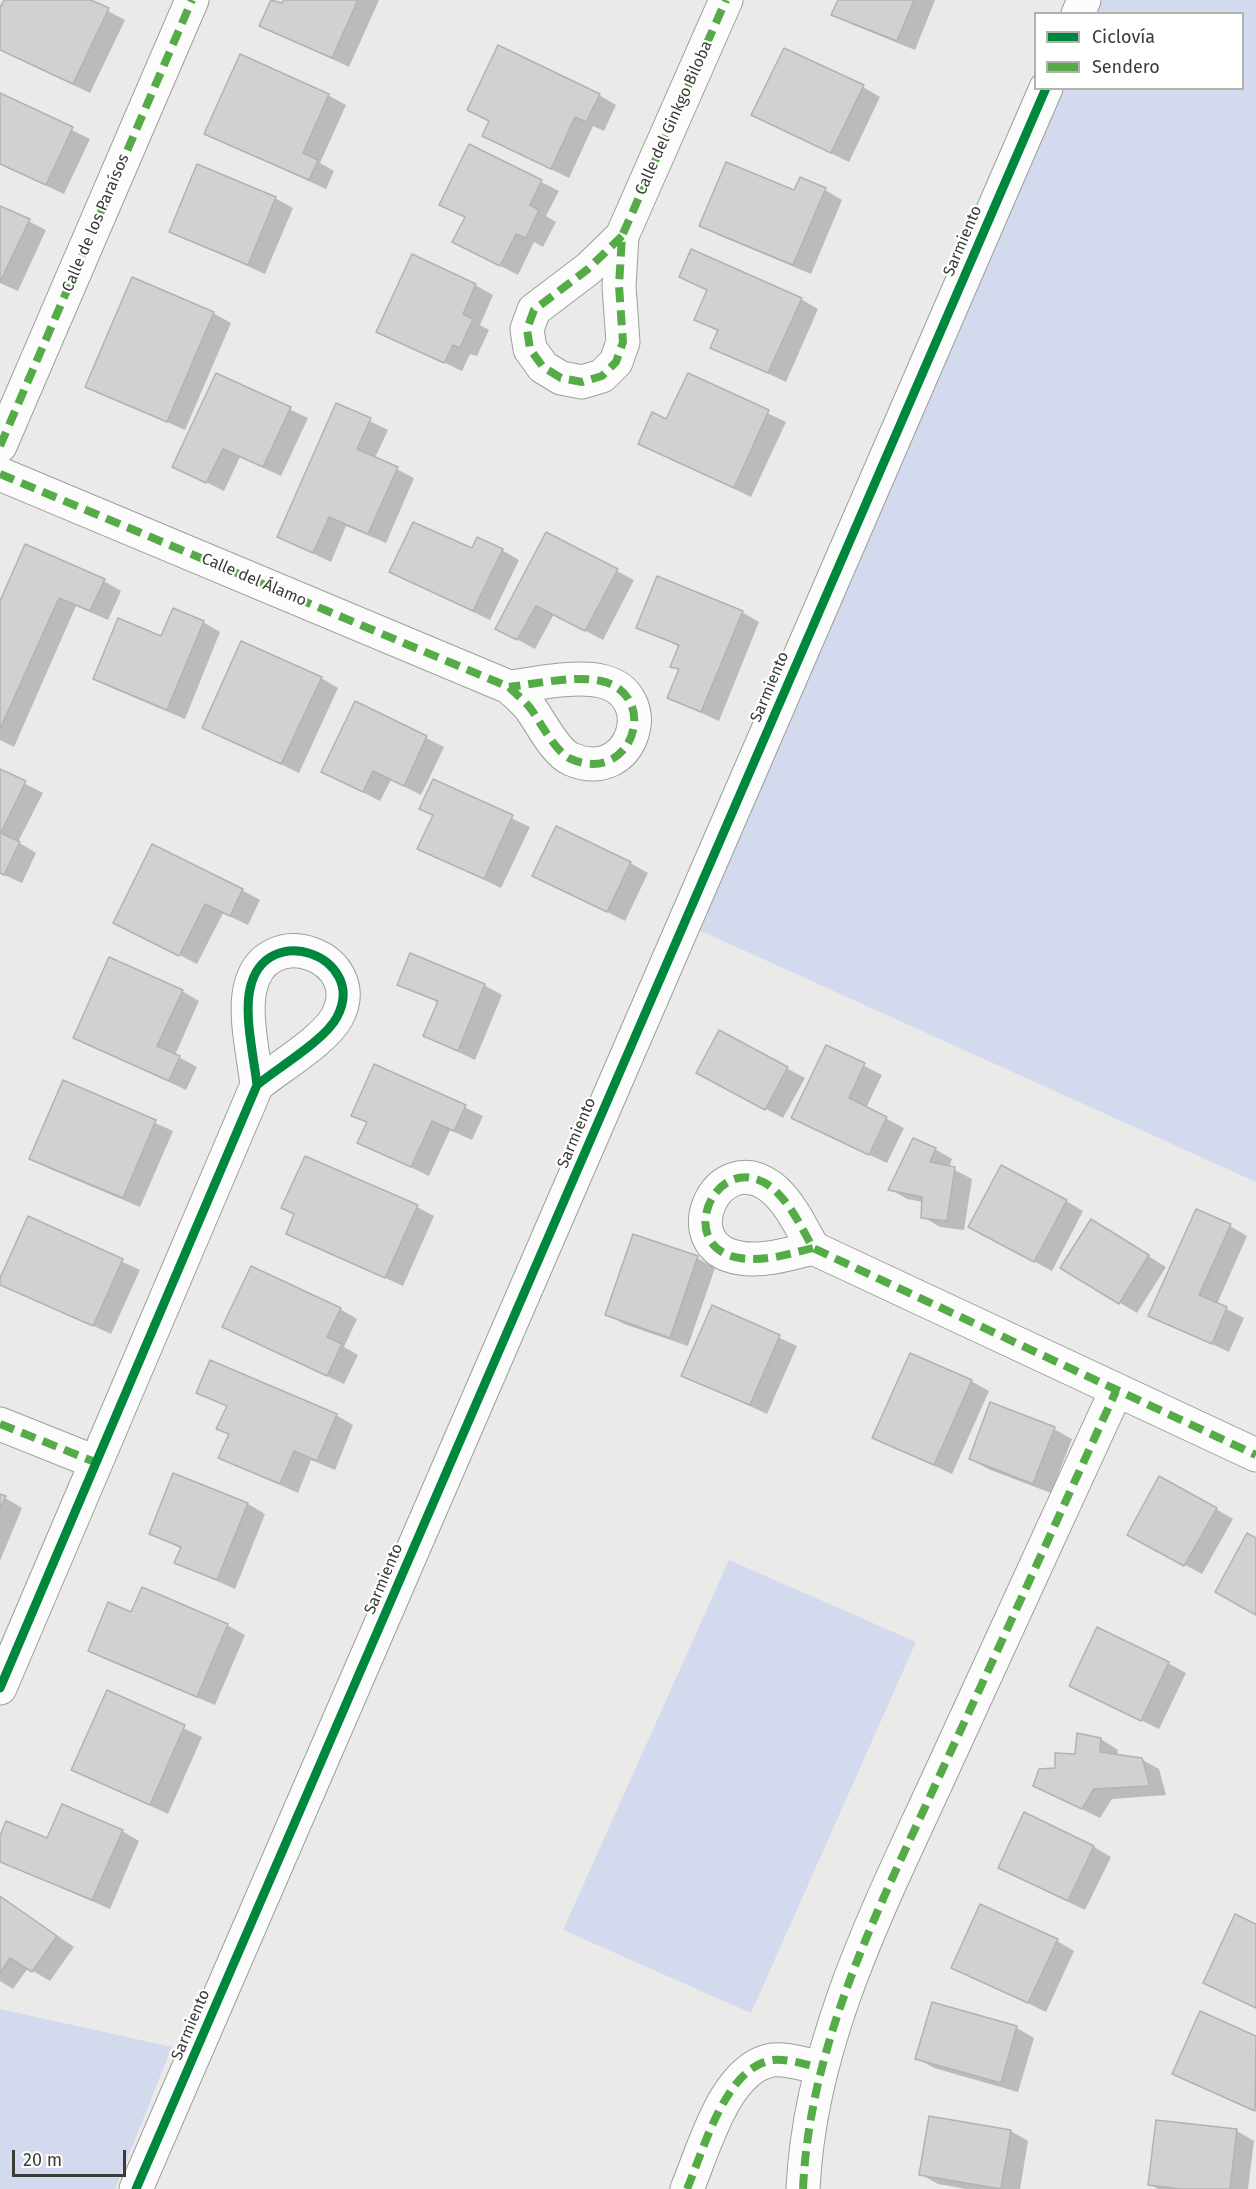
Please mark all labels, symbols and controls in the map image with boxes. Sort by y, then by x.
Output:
legend [1034,12,1244,90]
text: Ciclovía [1092,26,1155,48]
street label: Calle del Ginkgo Biloba [631,38,717,198]
text: Sendero [1092,56,1160,78]
street label: Calle de los Paraísos [58,151,134,295]
street label: Sarmiento [940,203,986,279]
street label: Calle del Álamo [199,549,309,611]
street label: Sarmiento [747,649,793,725]
street label: Sarmiento [554,1095,600,1171]
street label: Sarmiento [361,1541,407,1617]
street label: Sarmiento [168,1987,214,2063]
scale bar [15,2138,129,2176]
text: 20 m [23,2149,62,2171]

